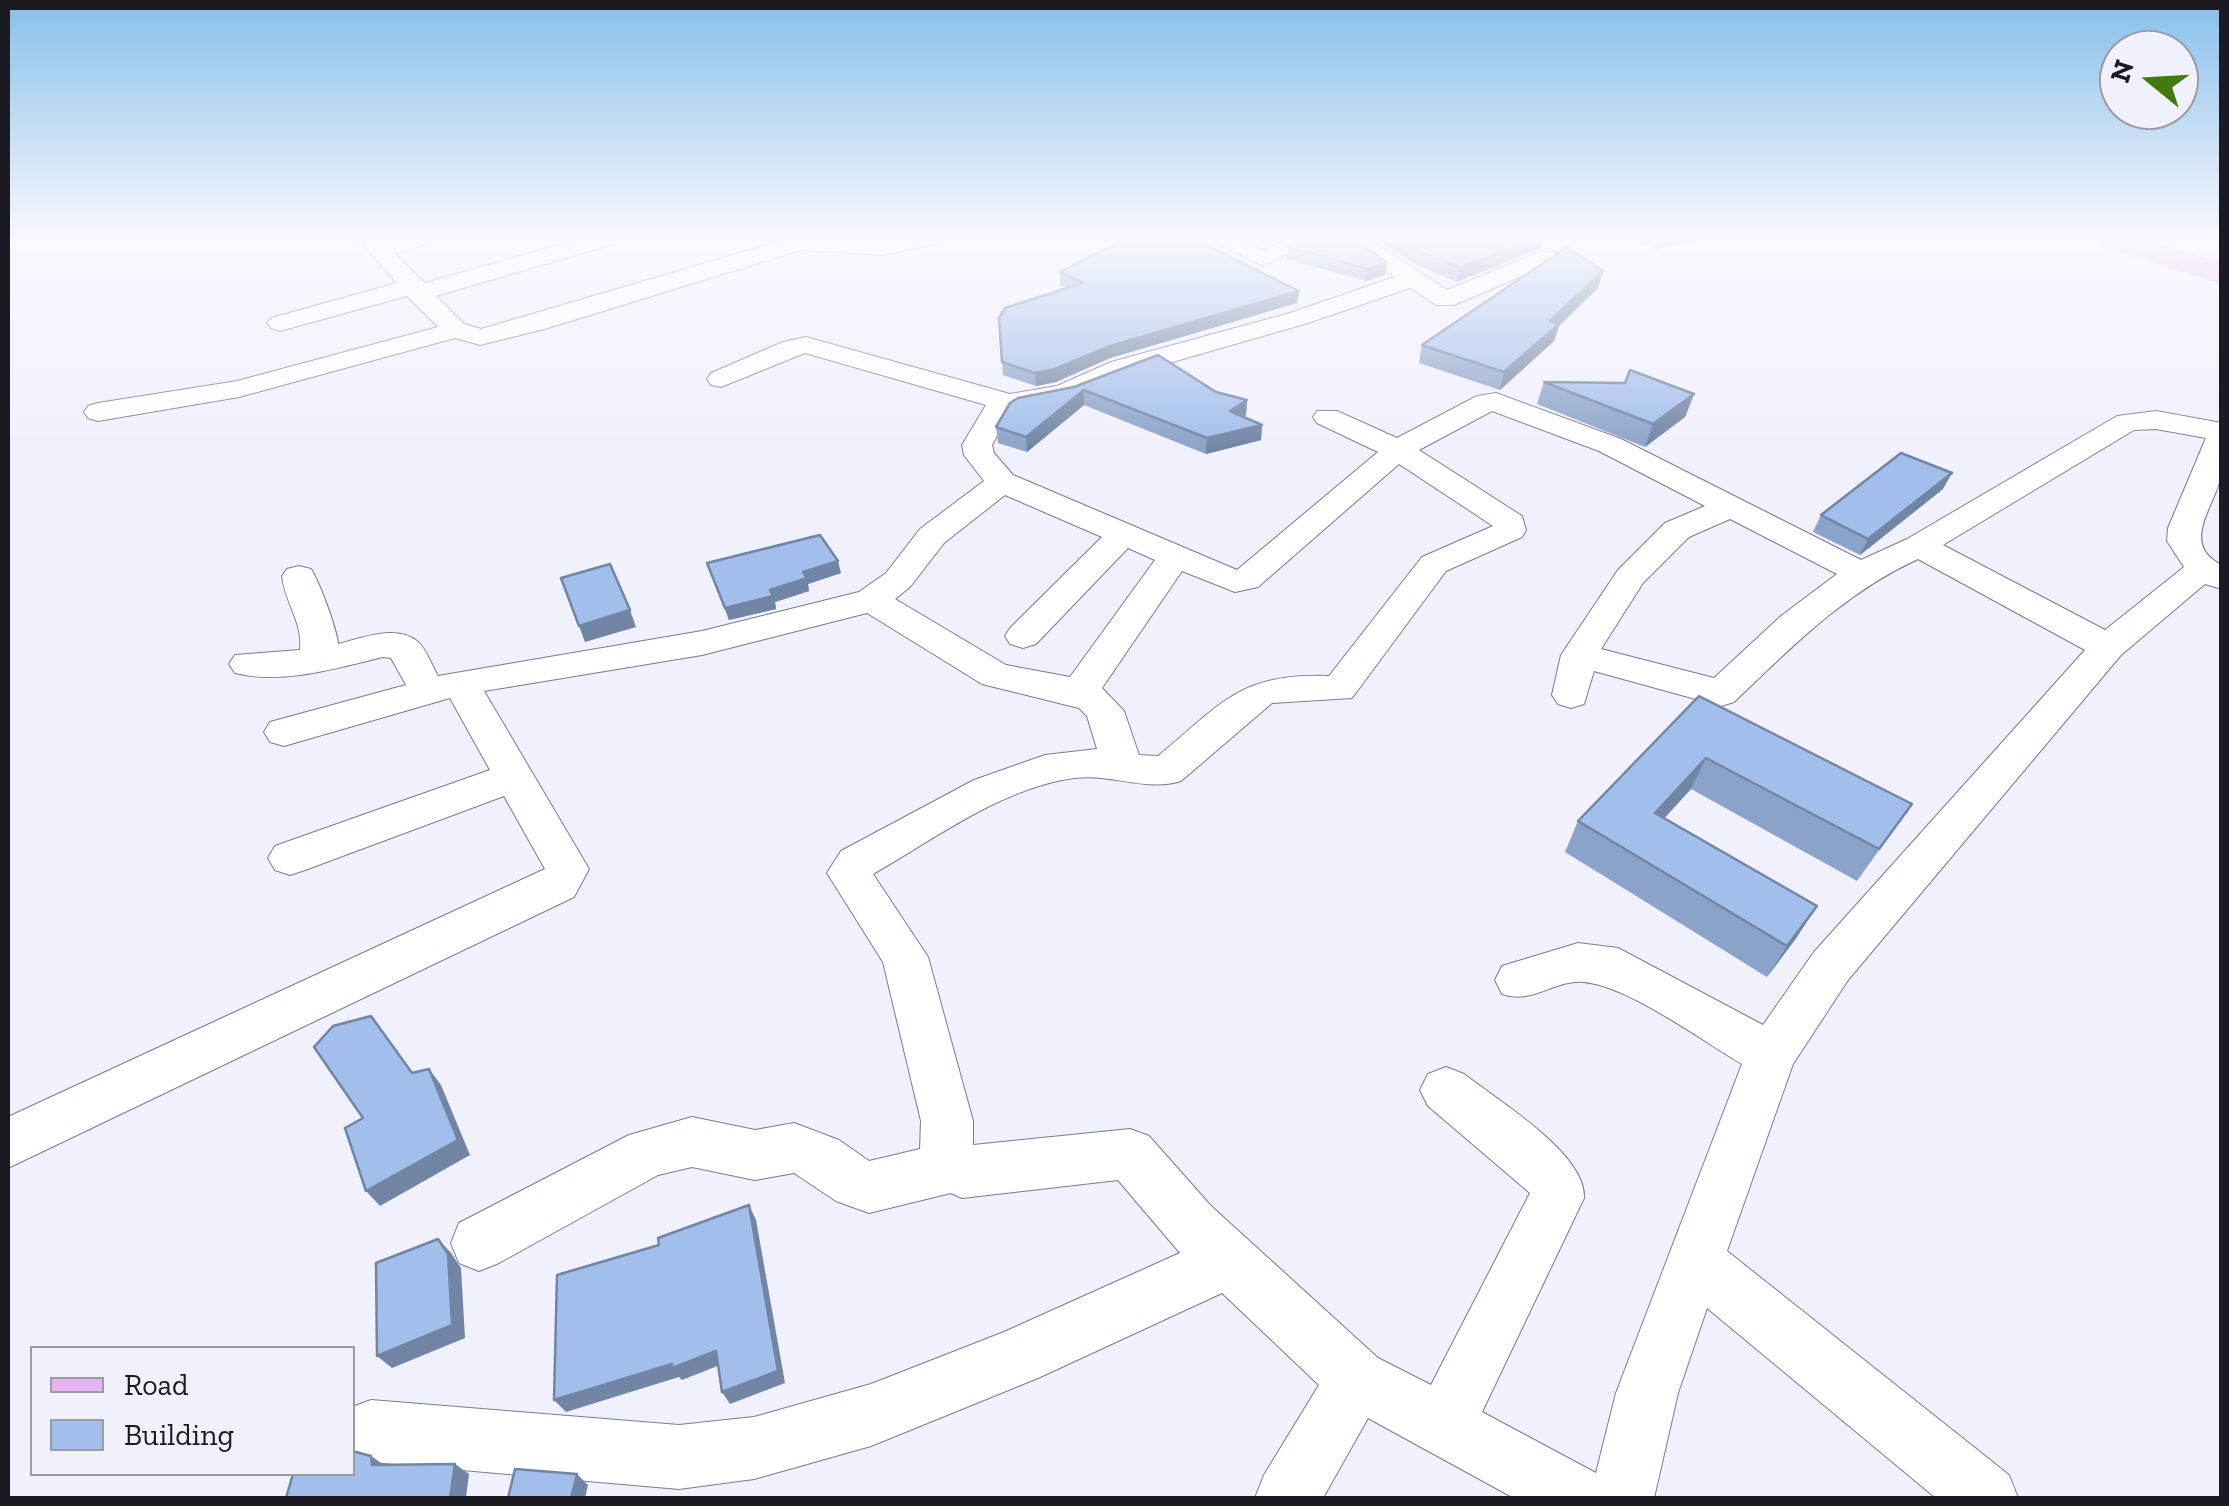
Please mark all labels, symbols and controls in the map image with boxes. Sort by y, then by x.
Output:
north arrow [2099,30,2199,130]
text: N [2103,56,2141,86]
legend [30,1346,355,1476]
text: Road [124,1367,189,1403]
text: Building [124,1417,234,1453]

